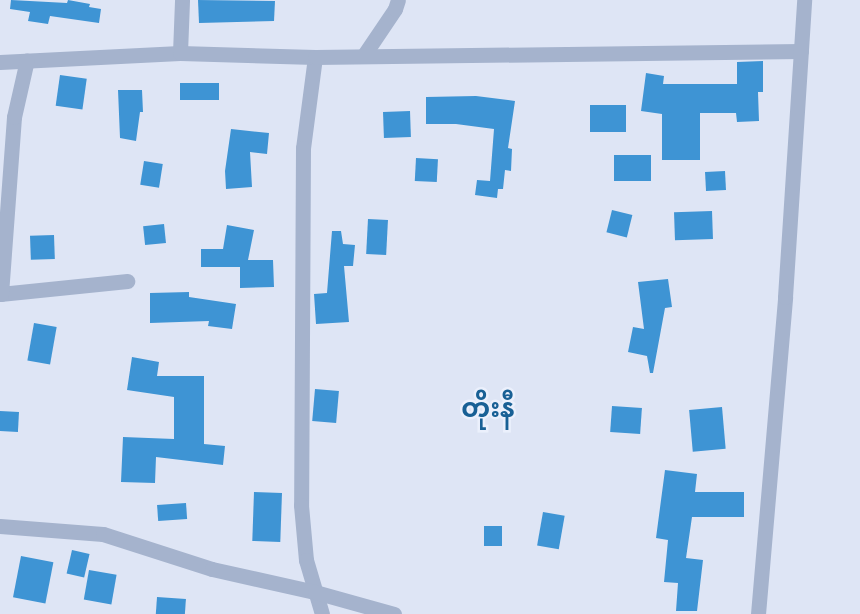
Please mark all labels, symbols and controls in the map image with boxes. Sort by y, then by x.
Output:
district label: တိုးနီ [461,393,515,425]

